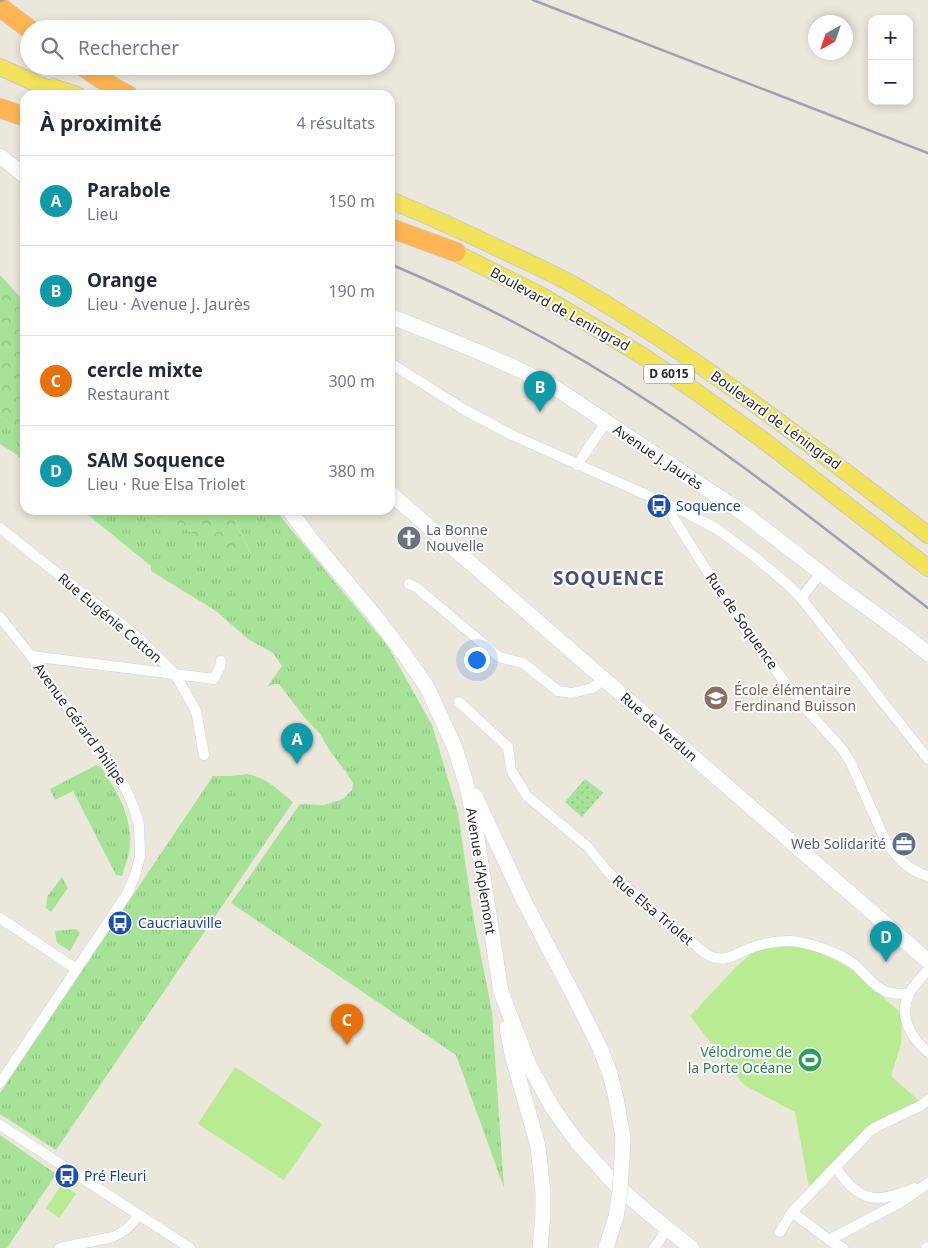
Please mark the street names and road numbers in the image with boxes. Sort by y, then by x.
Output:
street label: Boulevard de Leningrad [487,262,634,355]
road number: D 6015 [644,364,694,384]
street label: Boulevard de Léningrad [707,366,845,473]
street label: Avenue J. Jaurès [610,420,707,494]
street label: Rue Eugénie Cotton [54,568,166,667]
street label: Rue de Soquence [702,569,783,673]
street label: Avenue Gérard Philipe [30,659,131,789]
street label: Rue de Verdun [617,688,702,765]
street label: Avenue d'Aplemont [462,806,501,936]
street label: Rue Elsa Triolet [609,870,698,949]

